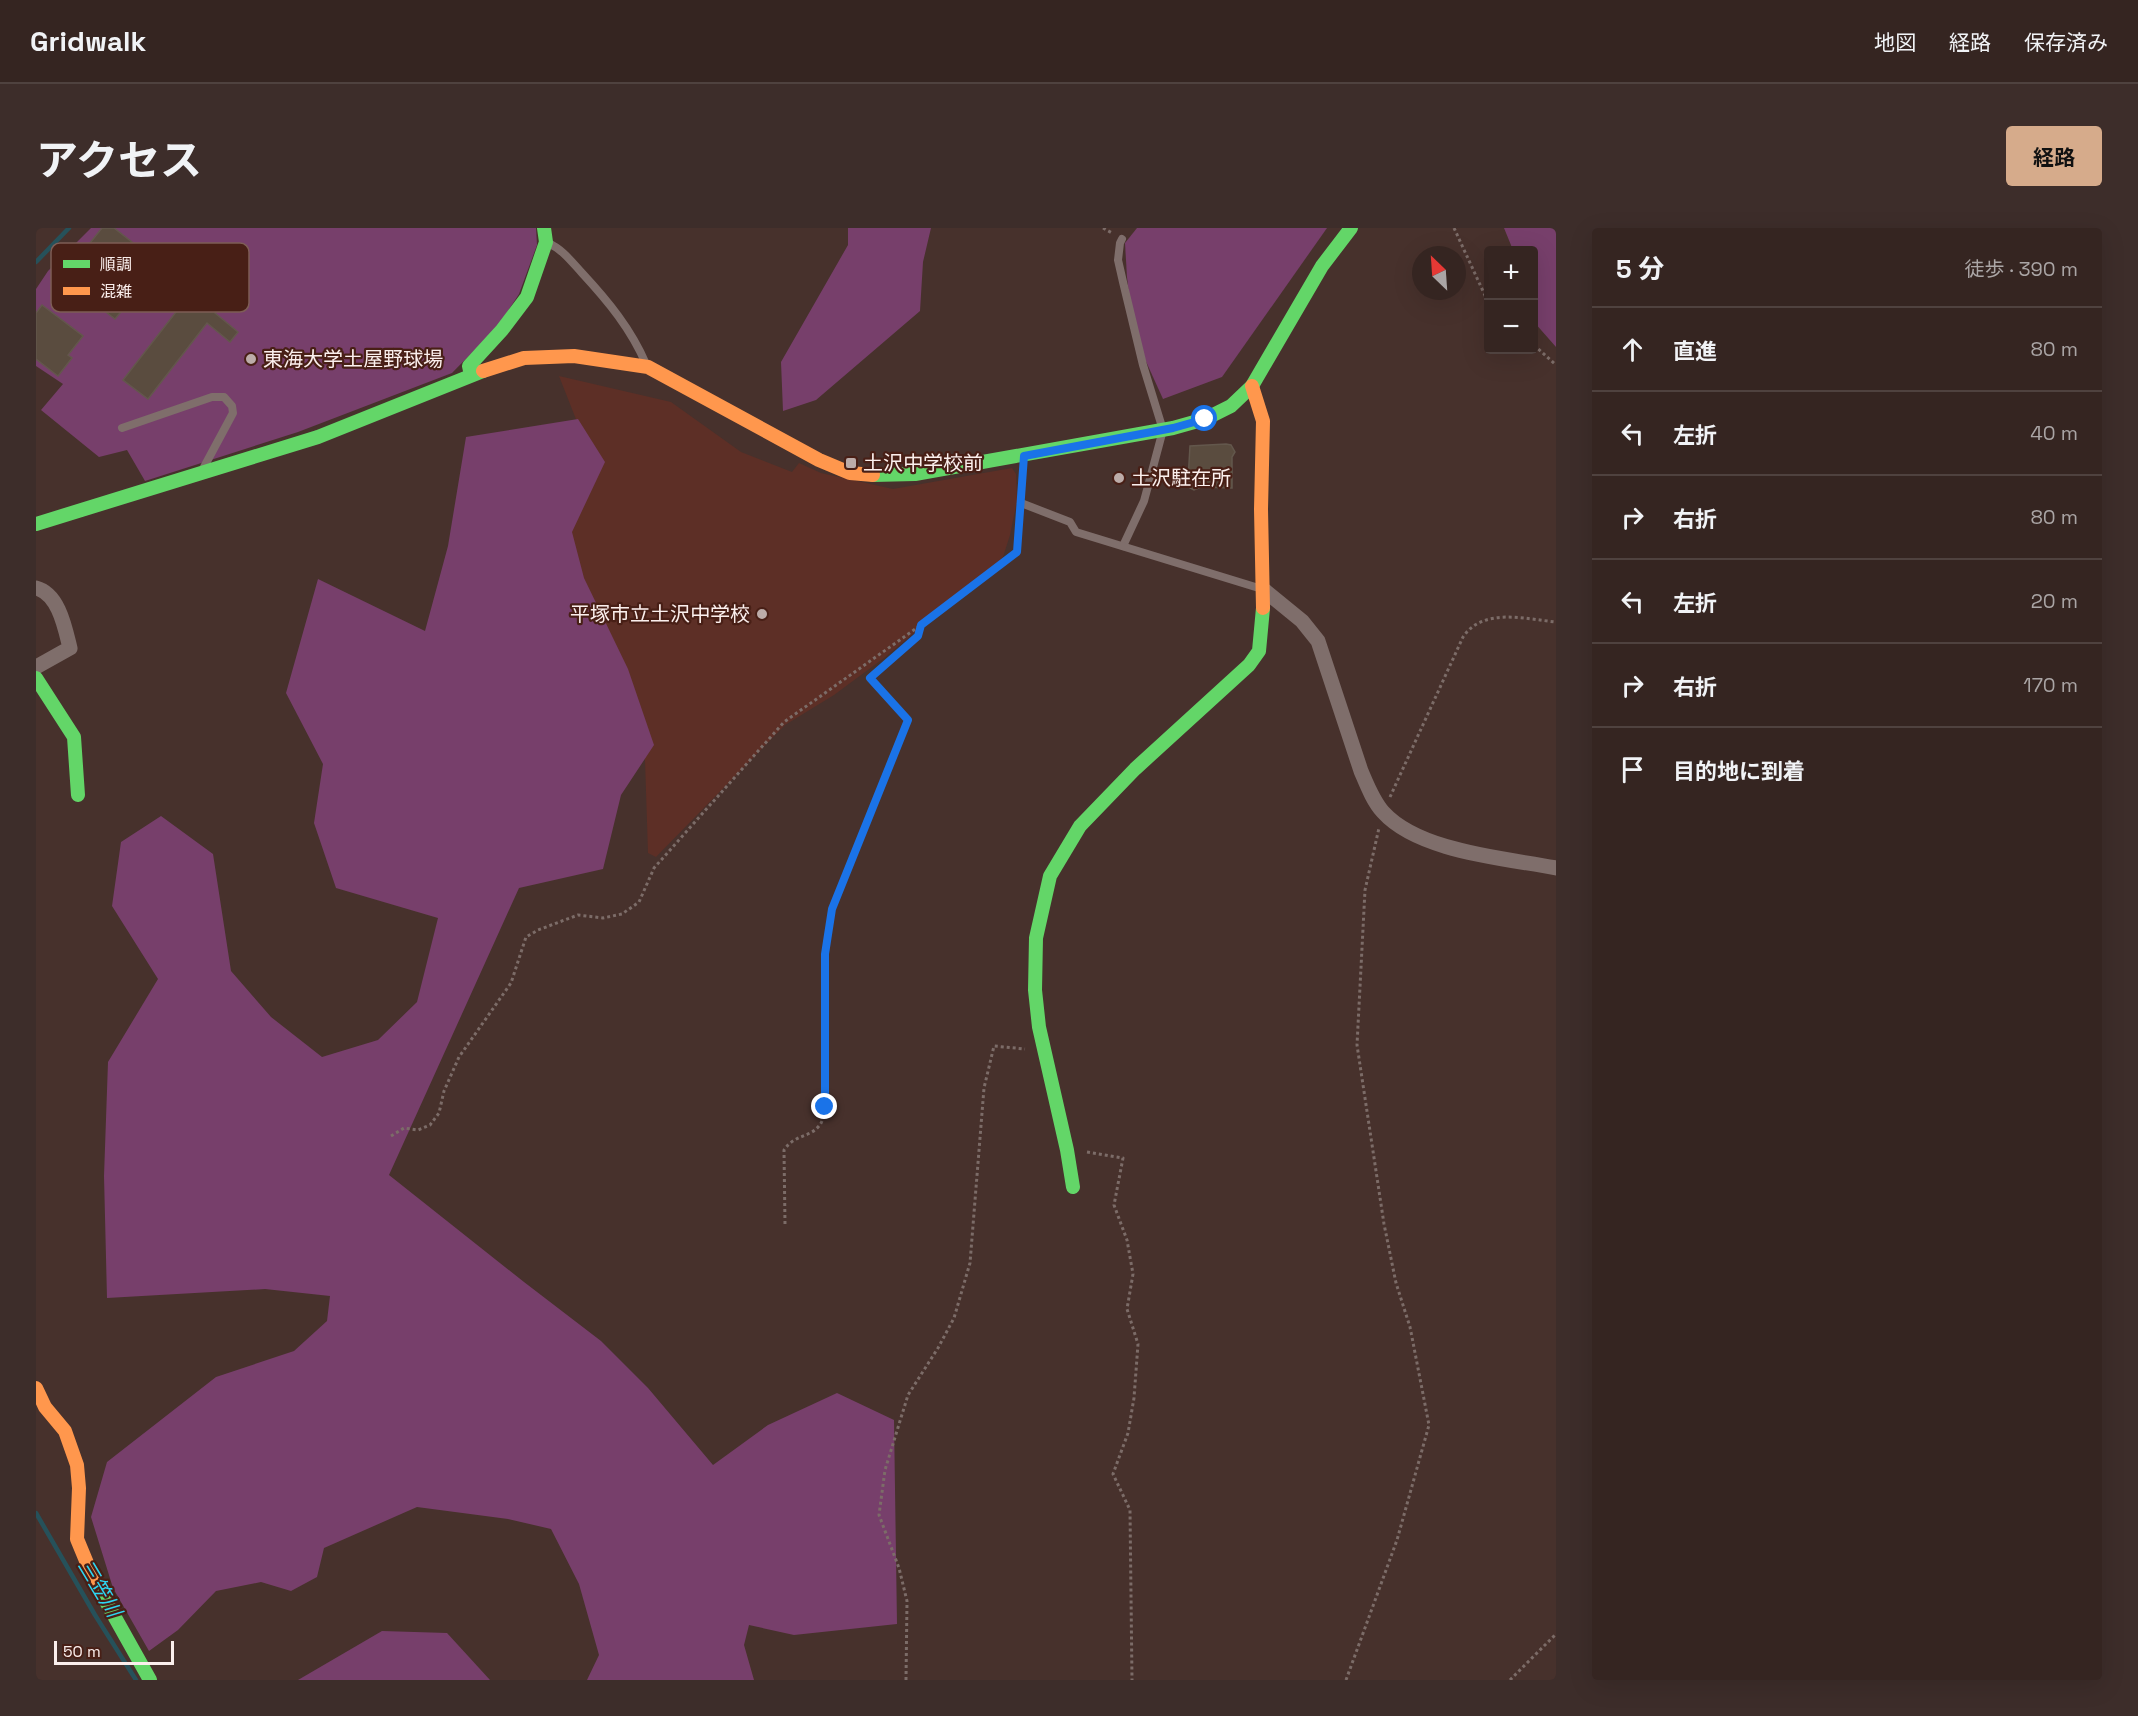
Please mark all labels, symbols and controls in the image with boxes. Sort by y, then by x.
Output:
text: Gridwalk [30,23,146,59]
text: 地図 [1874,29,1916,56]
text: 経路 [1949,29,1991,56]
text: 保存済み [2024,29,2108,56]
button: 経路 [2006,126,2102,186]
text: アクセス [36,134,202,187]
legend [51,243,249,312]
north arrow [1412,246,1466,300]
map controls [1484,246,1538,354]
button: + [1484,246,1538,300]
text: 5 分 [1616,252,1664,286]
text: 順調 [100,254,132,275]
text: 徒歩 · 390 m [1965,256,2078,282]
text: 混雑 [100,281,132,302]
button: − [1484,300,1538,354]
icon: ahead [1616,333,1649,366]
text: 80 m [2030,336,2078,362]
text: 直進 [1673,337,1717,365]
place label: 東海大学土屋野球場 [263,346,443,372]
marker: 東海大学土屋野球場 [244,352,258,366]
route start [1191,405,1217,431]
icon: left [1616,417,1649,450]
text: 40 m [2030,420,2078,446]
text: 左折 [1673,421,1717,449]
place label: 土沢中学校前 [863,450,983,476]
marker: 土沢中学校前 [844,456,858,470]
place label: 土沢駐在所 [1131,465,1231,491]
marker: 土沢駐在所 [1112,471,1126,485]
icon: right [1616,501,1649,534]
text: 80 m [2030,504,2078,530]
text: 右折 [1673,505,1717,533]
icon: left [1616,585,1649,618]
text: 20 m [2031,588,2078,614]
text: 左折 [1673,589,1717,617]
place label: 平塚市立土沢中学校 [570,601,750,627]
marker: 平塚市立土沢中学校 [755,607,769,621]
icon: right [1616,669,1649,702]
text: 170 m [2023,672,2078,698]
text: 右折 [1673,673,1717,701]
icon: arrive [1616,753,1649,786]
text: 目的地に到着 [1673,757,1805,785]
route end [811,1093,837,1119]
water label: 三笠川 [72,1554,129,1624]
scale bar [54,1638,174,1666]
text: 50 m [63,1641,101,1662]

